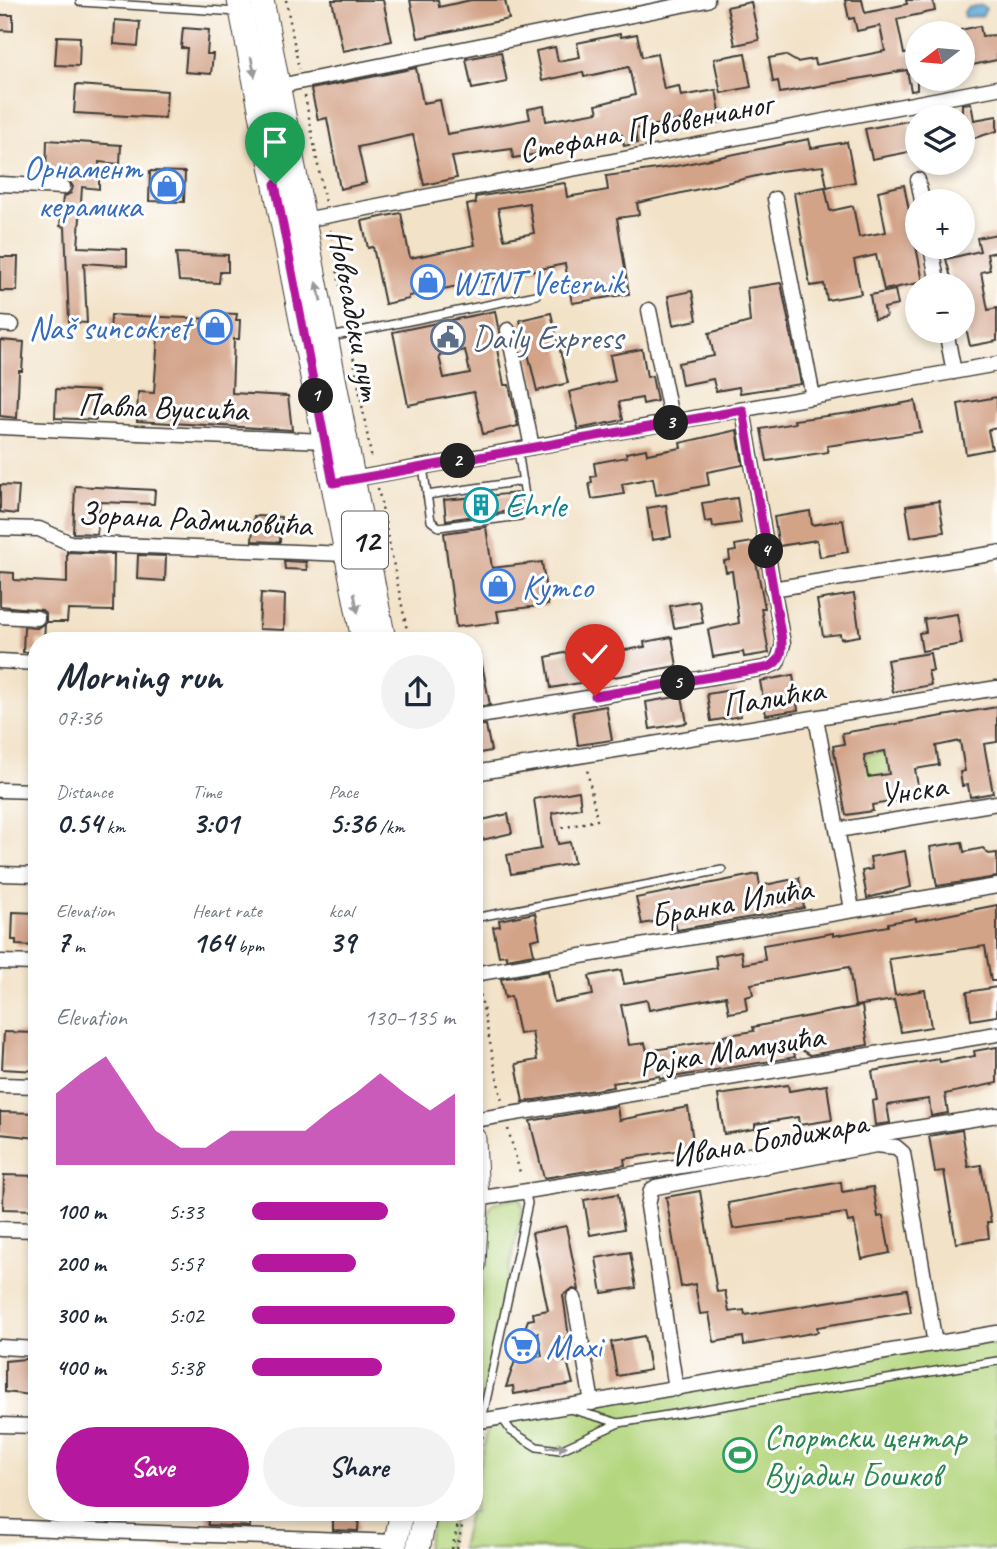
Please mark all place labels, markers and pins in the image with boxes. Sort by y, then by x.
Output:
pin [245,112,305,184]
place label: Орнамент керамика [23,147,145,227]
shop icon: Орнамент керамика [148,167,186,205]
place label: WINT Veternik [452,262,627,304]
shop icon: WINT Veternik [409,263,447,301]
place label: Naš suncokret [29,307,194,349]
shop icon: Naš suncokret [196,308,234,346]
place label: Daily Express [472,317,626,359]
public building icon: Daily Express [429,318,467,356]
pin: 1 [298,378,334,414]
pin: 3 [654,406,688,440]
pin: 2 [440,444,476,478]
place label: Ehrle [505,485,568,527]
building icon: Ehrle [462,486,500,524]
pin: 4 [748,534,784,568]
place label: Kymco [522,566,595,608]
shop icon: Kymco [479,567,517,605]
pin [565,624,625,696]
pin: 5 [660,666,696,700]
place label: Maxi [546,1326,606,1368]
supermarket icon: Maxi [503,1327,541,1365]
place label: Спортски центар Вујадин Бошков [764,1416,969,1496]
sports icon: Спортски центар Вујадин Бошков [721,1436,759,1474]

